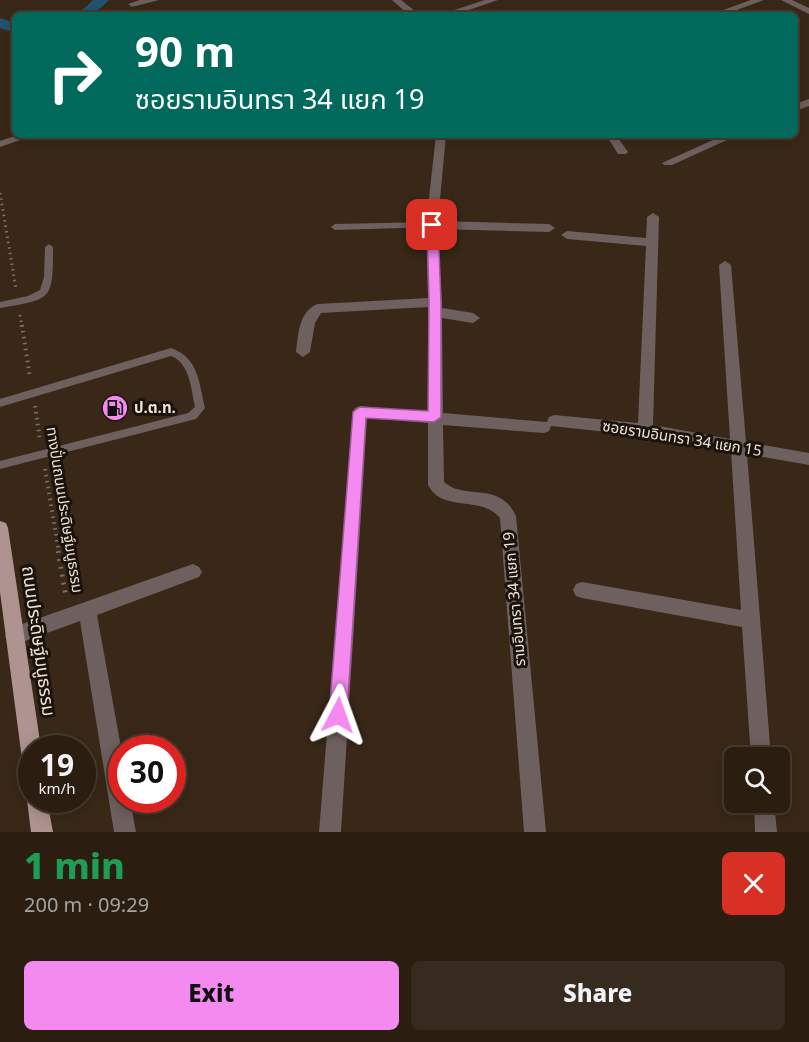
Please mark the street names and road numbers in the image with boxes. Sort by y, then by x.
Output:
street label: ซอยรามอินทรา 34 แยก 15 [601,415,763,463]
street label: ทางปั่นถนนประดิษฐ์มนูธรรม [40,425,88,595]
street label: รามอินทรา 34 แยก 19 [498,531,532,667]
street label: ถนนประดิษฐ์มนูธรรม [14,564,62,718]

